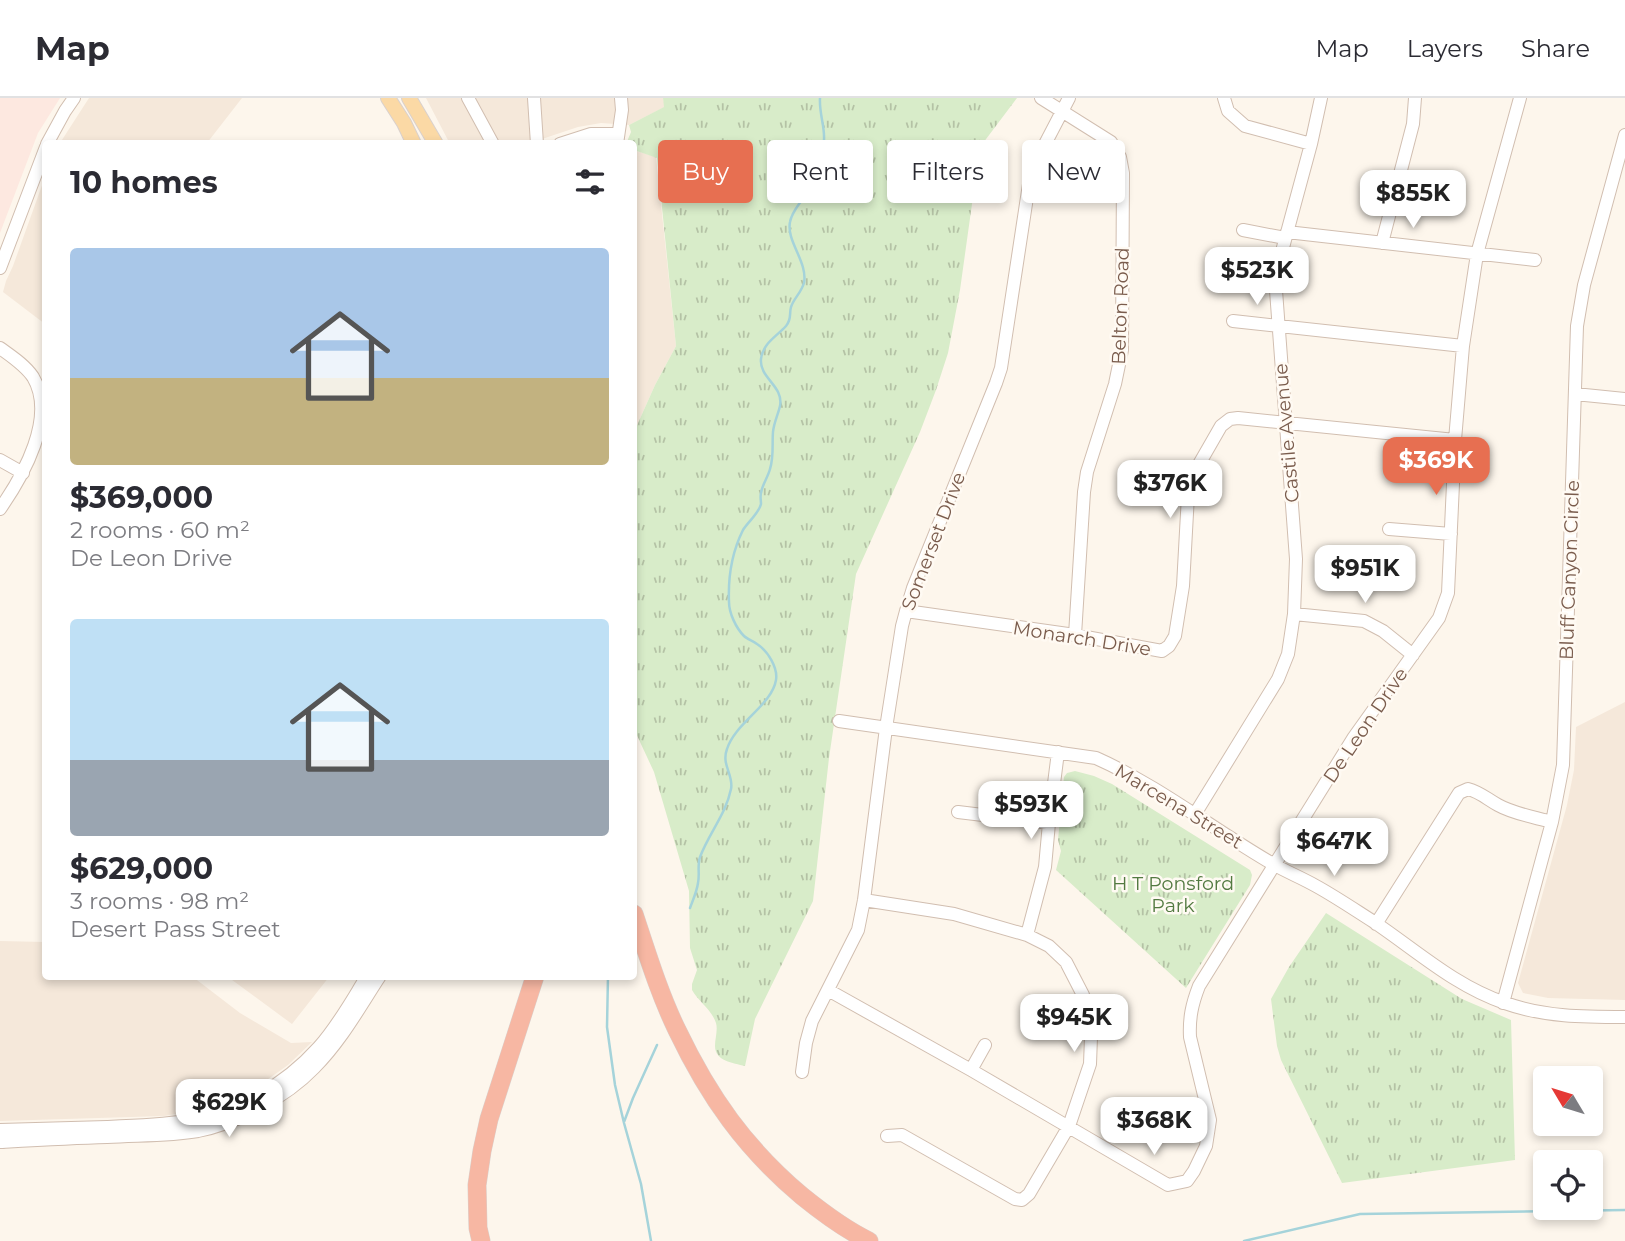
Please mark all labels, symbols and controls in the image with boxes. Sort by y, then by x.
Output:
text: Map [35,28,110,68]
text: Map [1315,34,1369,63]
text: Layers [1407,34,1483,63]
text: Share [1521,34,1590,63]
chip: Buy [658,140,753,203]
chip: Rent [767,140,873,203]
chip: Filters [887,140,1008,203]
chip: New [1022,140,1125,203]
icon: filters [571,163,609,201]
text: 10 homes [70,164,218,201]
pin: $855K [1364,170,1462,230]
text: $855K [1376,179,1450,207]
street label: Belton Road [1107,247,1134,365]
pin: $523K [1208,248,1306,307]
text: $523K [1221,256,1293,284]
icon: home [277,293,403,419]
street label: Castile Avenue [1269,362,1304,504]
pin: $369K [1387,438,1485,497]
text: $369K [1399,446,1473,474]
pin: $376K [1121,460,1219,520]
street label: Somerset Drive [897,469,970,613]
text: $376K [1133,469,1207,497]
text: $369,000 [70,479,213,516]
street label: Bluff Canyon Circle [1555,480,1584,660]
text: 2 rooms · 60 m² [70,516,250,544]
text: De Leon Drive [70,544,232,572]
pin: $951K [1316,546,1414,605]
text: $951K [1331,554,1399,582]
street label: Monarch Drive [1011,616,1153,661]
street label: De Leon Drive [1318,663,1412,787]
icon: home [277,664,403,790]
street label: Marcena Street [1111,759,1247,854]
pin: $593K [982,782,1080,841]
text: $593K [994,790,1068,818]
pin: $647K [1285,818,1383,878]
text: $647K [1296,827,1372,855]
text: $629,000 [70,850,213,887]
park label: H T Ponsford Park [1112,872,1234,917]
text: 3 rooms · 98 m² [70,887,249,915]
text: Desert Pass Street [70,915,281,943]
pin: $945K [1025,995,1123,1054]
text: $945K [1036,1003,1112,1031]
north arrow [1533,1066,1603,1136]
map controls [1533,1066,1603,1220]
pin: $629K [180,1080,278,1139]
text: $629K [192,1088,266,1116]
pin: $368K [1105,1098,1203,1157]
text: $368K [1116,1106,1192,1134]
button: locate [1533,1150,1603,1220]

